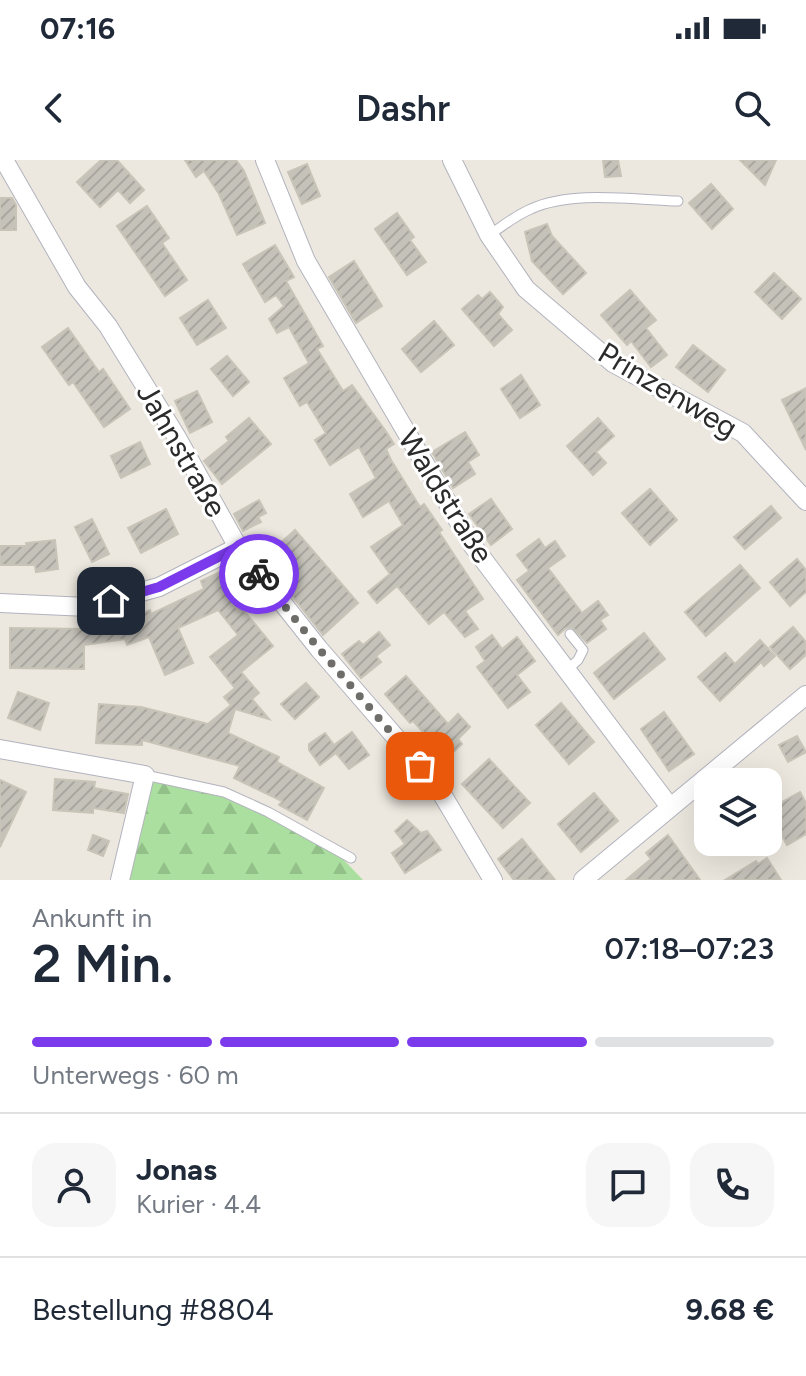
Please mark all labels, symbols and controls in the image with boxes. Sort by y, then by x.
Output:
text: 07:16 [40,10,115,47]
icon: back [32,86,76,130]
icon: search [730,86,774,130]
text: Dashr [356,87,450,130]
street label: Prinzenweg [592,334,744,446]
street label: Jahnstraße [129,377,235,523]
street label: Waldstraße [390,422,502,570]
courier [219,534,299,614]
icon: bike [237,552,281,596]
pin [77,567,145,635]
icon: home [89,579,133,623]
pin [386,732,454,800]
icon: bag [398,744,442,788]
map controls [694,768,782,856]
button: layers [694,768,782,856]
text: Ankunft in [32,902,152,934]
text: 07:18–07:23 [604,930,774,967]
text: 2 Min. [32,933,173,995]
text: Unterwegs · 60 m [32,1059,239,1091]
button: person [32,1143,116,1227]
button: chat [586,1143,670,1227]
button: phone [690,1143,774,1227]
text: Jonas [136,1151,217,1188]
text: Kurier · 4.4 [136,1188,261,1220]
text: Bestellung #8804 [32,1291,274,1328]
text: 9.68 € [685,1291,774,1328]

